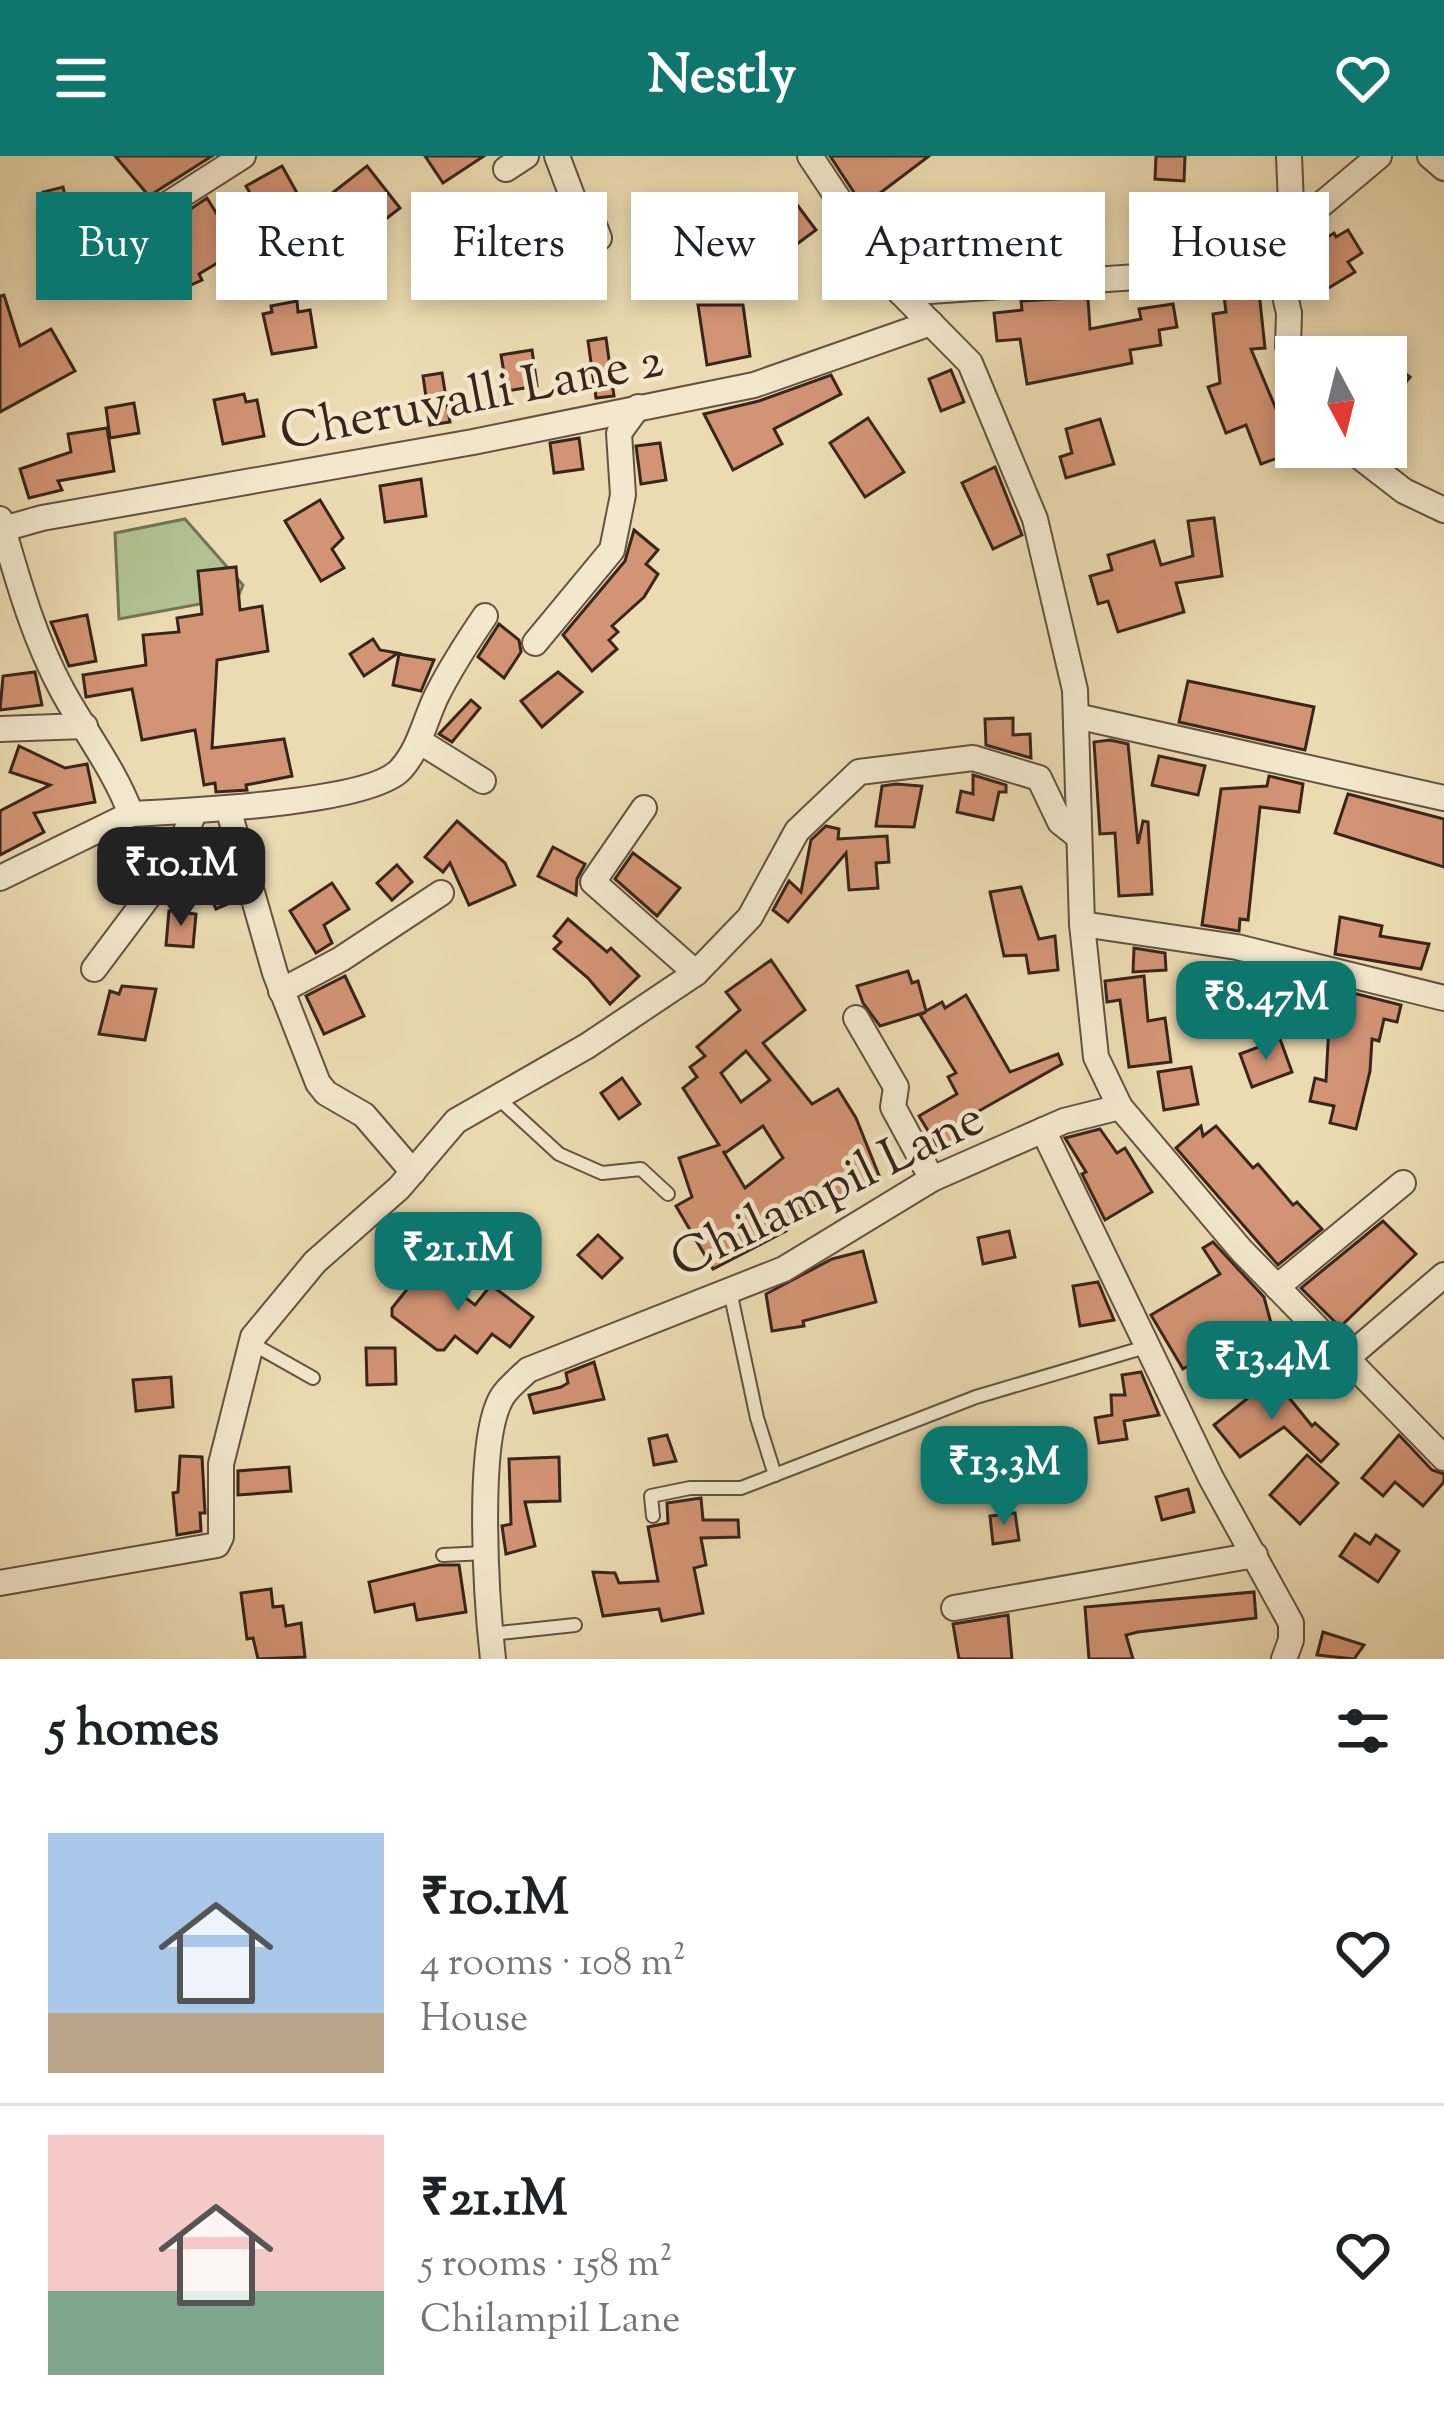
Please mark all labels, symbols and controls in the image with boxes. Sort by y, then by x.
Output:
text: Nestly [648,39,796,117]
icon: menu [48,45,114,111]
icon: heart [1330,45,1396,111]
chip: Buy [36,192,192,300]
chip: Rent [216,192,387,300]
chip: Filters [411,192,607,300]
chip: New [631,192,798,300]
chip: Apartment [822,192,1105,300]
chip: House [1129,192,1329,300]
street label: Cheruvalli Lane 2 [274,326,670,472]
north arrow [1275,336,1407,468]
map controls [1275,336,1407,468]
pin: ₹10.1M [83,827,279,929]
text: ₹10.1M [124,838,238,894]
pin: ₹8.47M [1168,961,1364,1063]
text: ₹8.47M [1203,972,1329,1028]
street label: Chilampil Lane [659,1084,997,1299]
pin: ₹21.1M [360,1212,556,1314]
text: ₹21.1M [402,1223,514,1279]
pin: ₹13.4M [1174,1321,1370,1423]
text: ₹13.4M [1214,1332,1330,1388]
pin: ₹13.3M [906,1426,1102,1528]
text: ₹13.3M [948,1437,1060,1493]
text: 5 homes [48,1695,219,1768]
icon: filters [1330,1698,1396,1764]
text: ₹10.1M [420,1864,569,1937]
icon: home [144,1881,288,2025]
icon: heart [1330,1920,1396,1986]
text: 4 rooms · 108 m² [420,1937,686,1993]
text: House [420,1993,528,2049]
text: ₹21.1M [420,2165,567,2238]
icon: home [144,2183,288,2327]
icon: heart [1330,2222,1396,2288]
text: 5 rooms · 158 m² [420,2238,673,2294]
text: Chilampil Lane [420,2294,680,2350]

